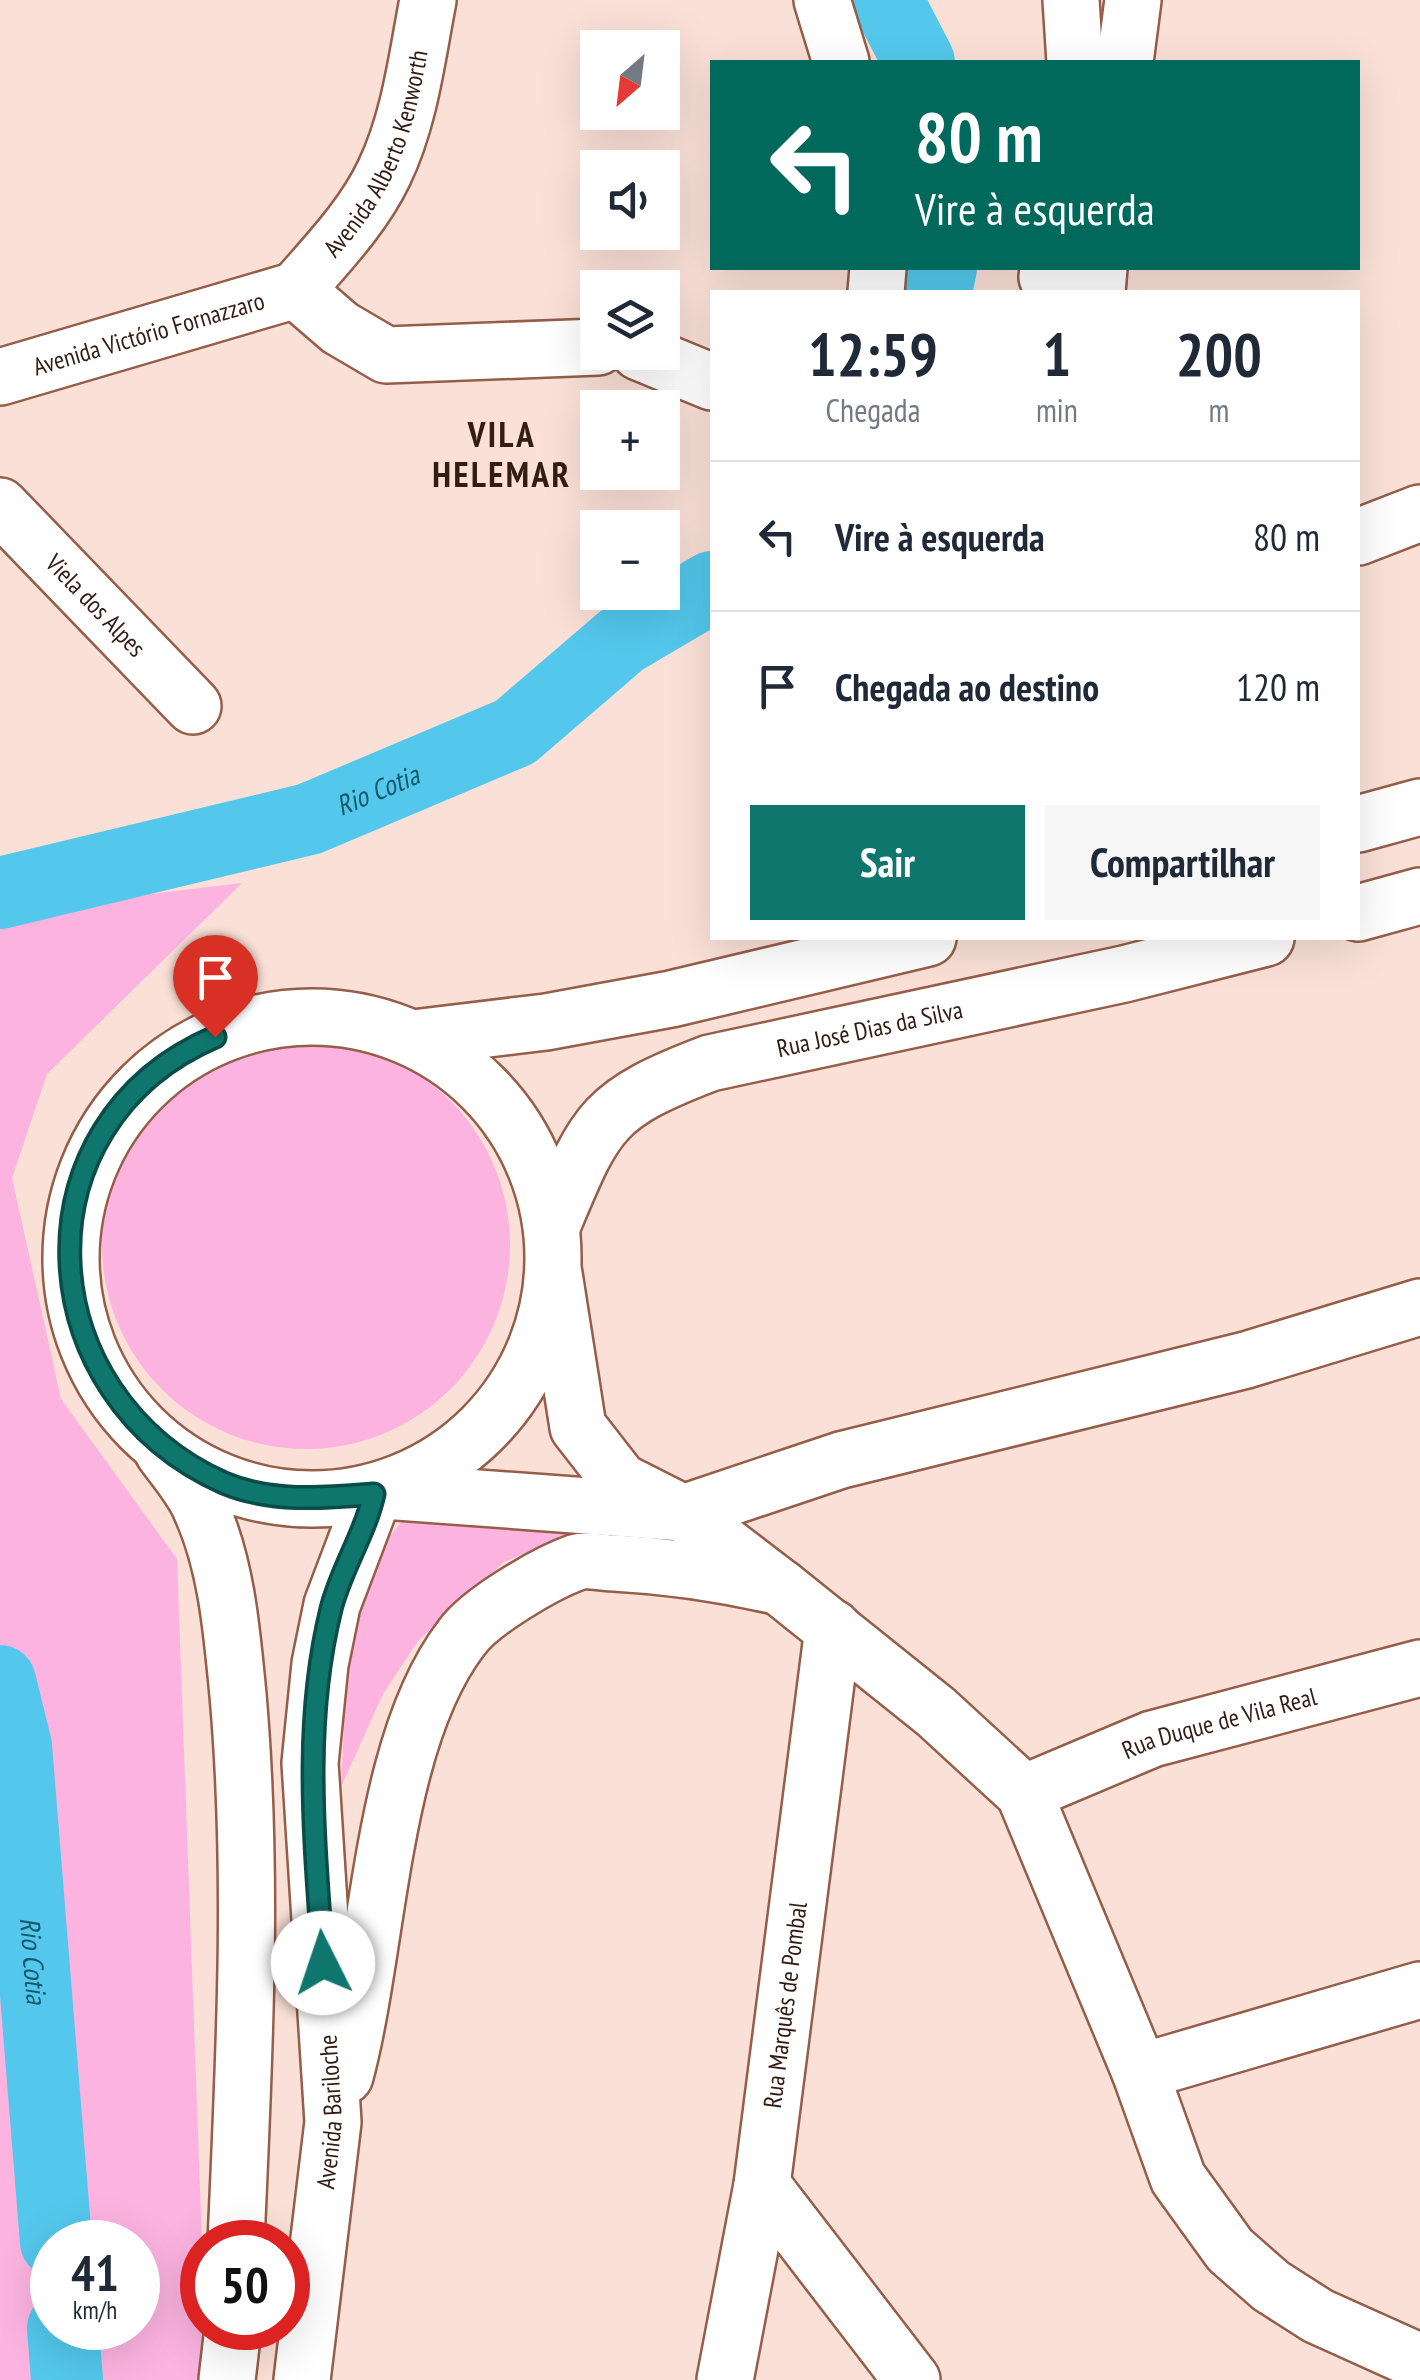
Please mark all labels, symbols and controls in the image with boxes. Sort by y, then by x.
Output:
north arrow [580,30,680,130]
map controls [580,30,680,610]
street label: Avenida Alberto Kenworth [316,47,435,263]
text: 80 m [915,91,1043,181]
icon: left [750,100,880,230]
button: sound [580,150,680,250]
text: Vire à esquerda [915,179,1155,237]
button: layers [580,270,680,370]
street label: Avenida Victório Fornazzaro [29,284,268,382]
text: 12:59 [808,315,938,393]
text: 1 [1043,315,1071,393]
text: 200 [1176,315,1262,393]
text: Chegada [825,389,920,431]
text: min [1036,389,1078,431]
text: m [1208,389,1229,431]
button: + [580,390,680,490]
district label: VILA HELEMAR [432,411,572,497]
icon: left [750,509,805,564]
button: − [580,510,680,610]
text: Vire à esquerda [835,512,1045,561]
text: 80 m [1253,512,1320,561]
street label: Viela dos Alpes [38,546,153,663]
icon: arrive [750,659,805,714]
text: Chegada ao destino [835,662,1099,711]
text: 120 m [1236,662,1320,711]
water label: Rio Cotia [330,755,426,824]
button: Sair [750,805,1025,920]
button: Compartilhar [1045,805,1320,920]
pin [173,935,258,1038]
icon: arrive [188,950,243,1005]
street label: Rua José Dias da Silva [774,993,966,1064]
street label: Rua Duque de Vila Real [1117,1680,1320,1766]
street label: Rua Marquês de Pombal [756,1900,814,2110]
position arrow [271,1911,375,2015]
water label: Rio Cotia [12,1916,56,2007]
street label: Avenida Bariloche [309,2034,349,2191]
speed limit sign: 50 [180,2220,310,2350]
text: 41 [71,2240,119,2305]
text: km/h [73,2294,117,2326]

